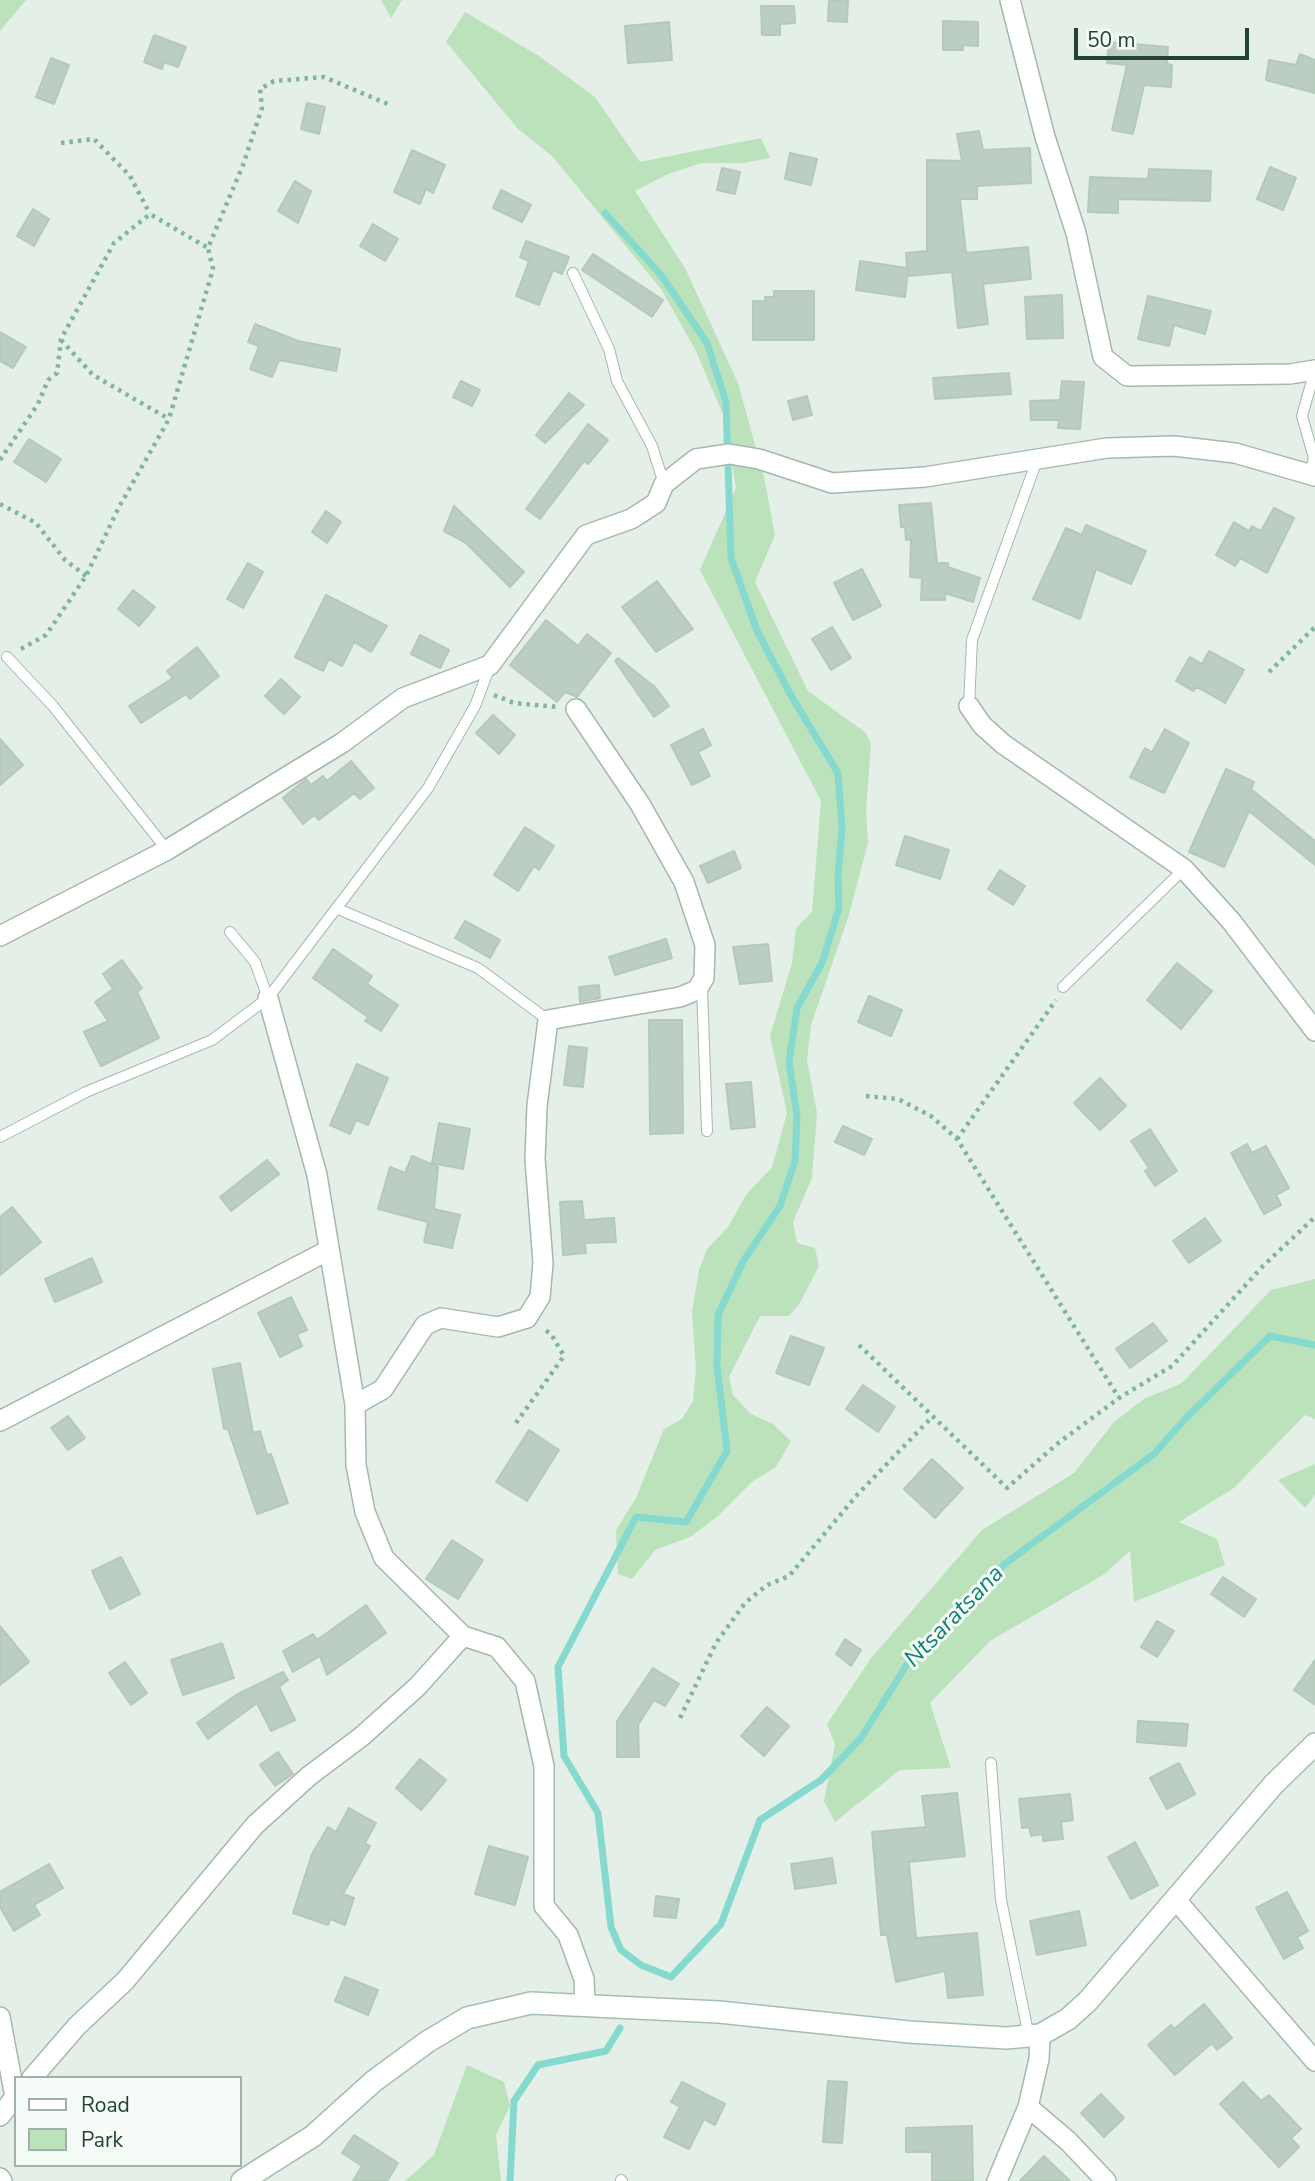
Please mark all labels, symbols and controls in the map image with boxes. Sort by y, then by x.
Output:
scale bar [1077,14,1252,58]
text: 50 m [1087,26,1136,54]
water label: Ntsaratsana [899,1560,1011,1674]
legend [14,2076,242,2167]
text: Road [81,2091,130,2119]
text: Park [81,2126,123,2154]

